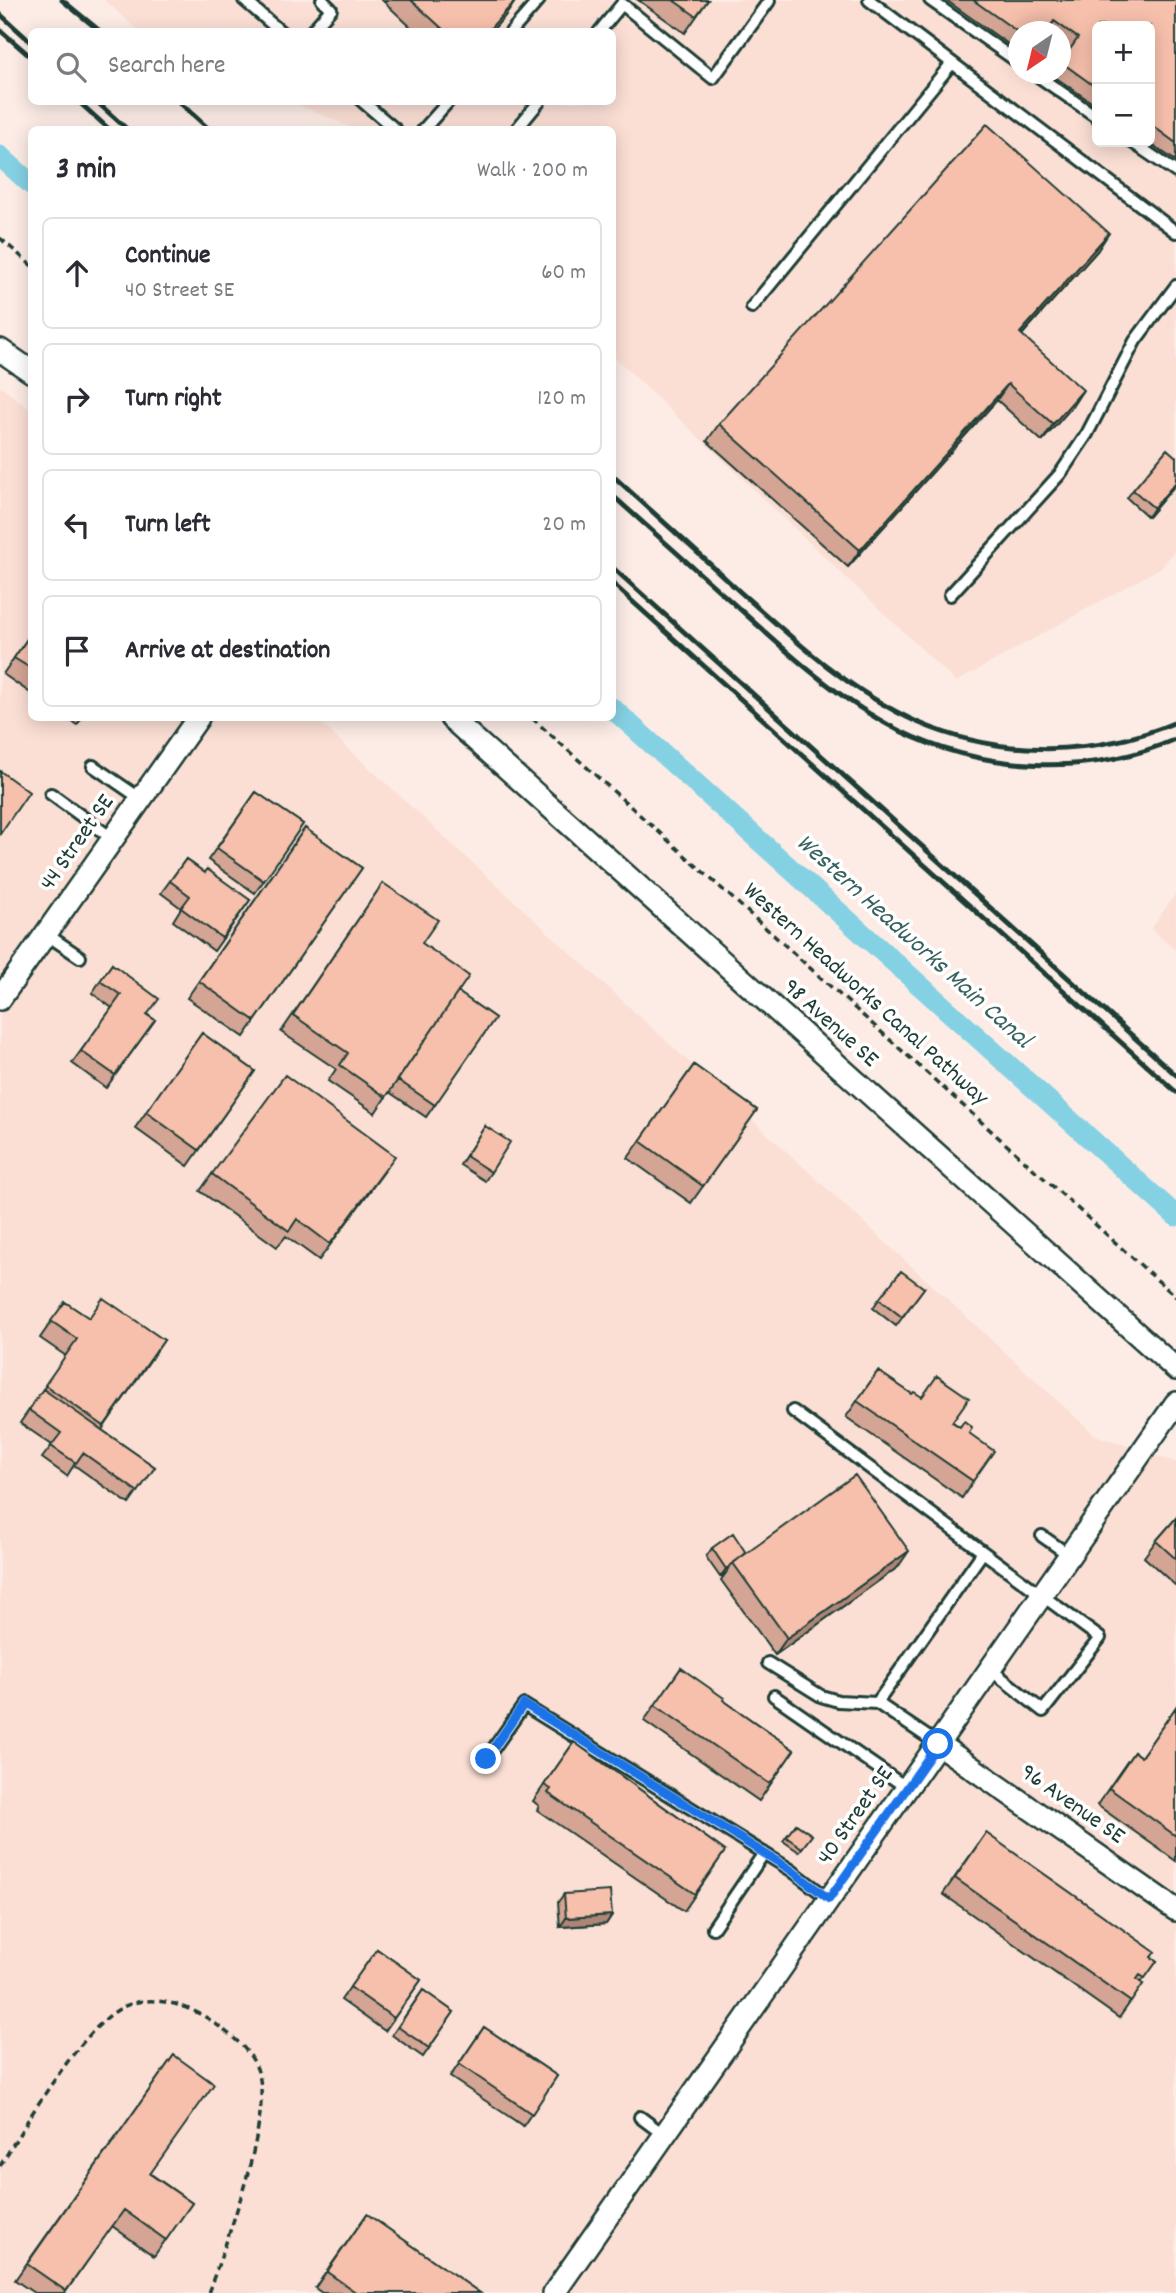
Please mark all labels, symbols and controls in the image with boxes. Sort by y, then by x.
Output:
north arrow [1008,21,1071,84]
map controls [1092,21,1155,147]
button: + [1092,21,1155,84]
search box [28,28,616,105]
icon: search [52,48,90,86]
text: Search here [108,48,226,85]
button: − [1092,84,1155,147]
text: 3 min [56,150,116,193]
text: Walk · 200 m [477,155,588,188]
text: Continue [125,238,210,275]
icon: ahead [58,254,96,292]
text: 60 m [541,257,586,290]
text: 40 Street SE [125,275,234,308]
icon: right [58,380,96,418]
text: Turn right [125,381,222,418]
text: 120 m [537,383,586,416]
icon: left [58,506,96,544]
text: Turn left [125,507,211,544]
text: 20 m [542,509,586,542]
icon: arrive [58,632,96,670]
text: Arrive at destination [125,633,330,670]
street label: 44 Street SE [32,788,124,898]
water label: Western Headworks Main Canal [787,826,1041,1059]
street label: Western Headworks Canal Pathway [735,875,996,1116]
street label: 98 Avenue SE [774,972,886,1076]
route start [922,1728,953,1759]
route end [470,1743,501,1774]
street label: 96 Avenue SE [1013,1756,1131,1854]
street label: 40 Street SE [809,1760,903,1872]

